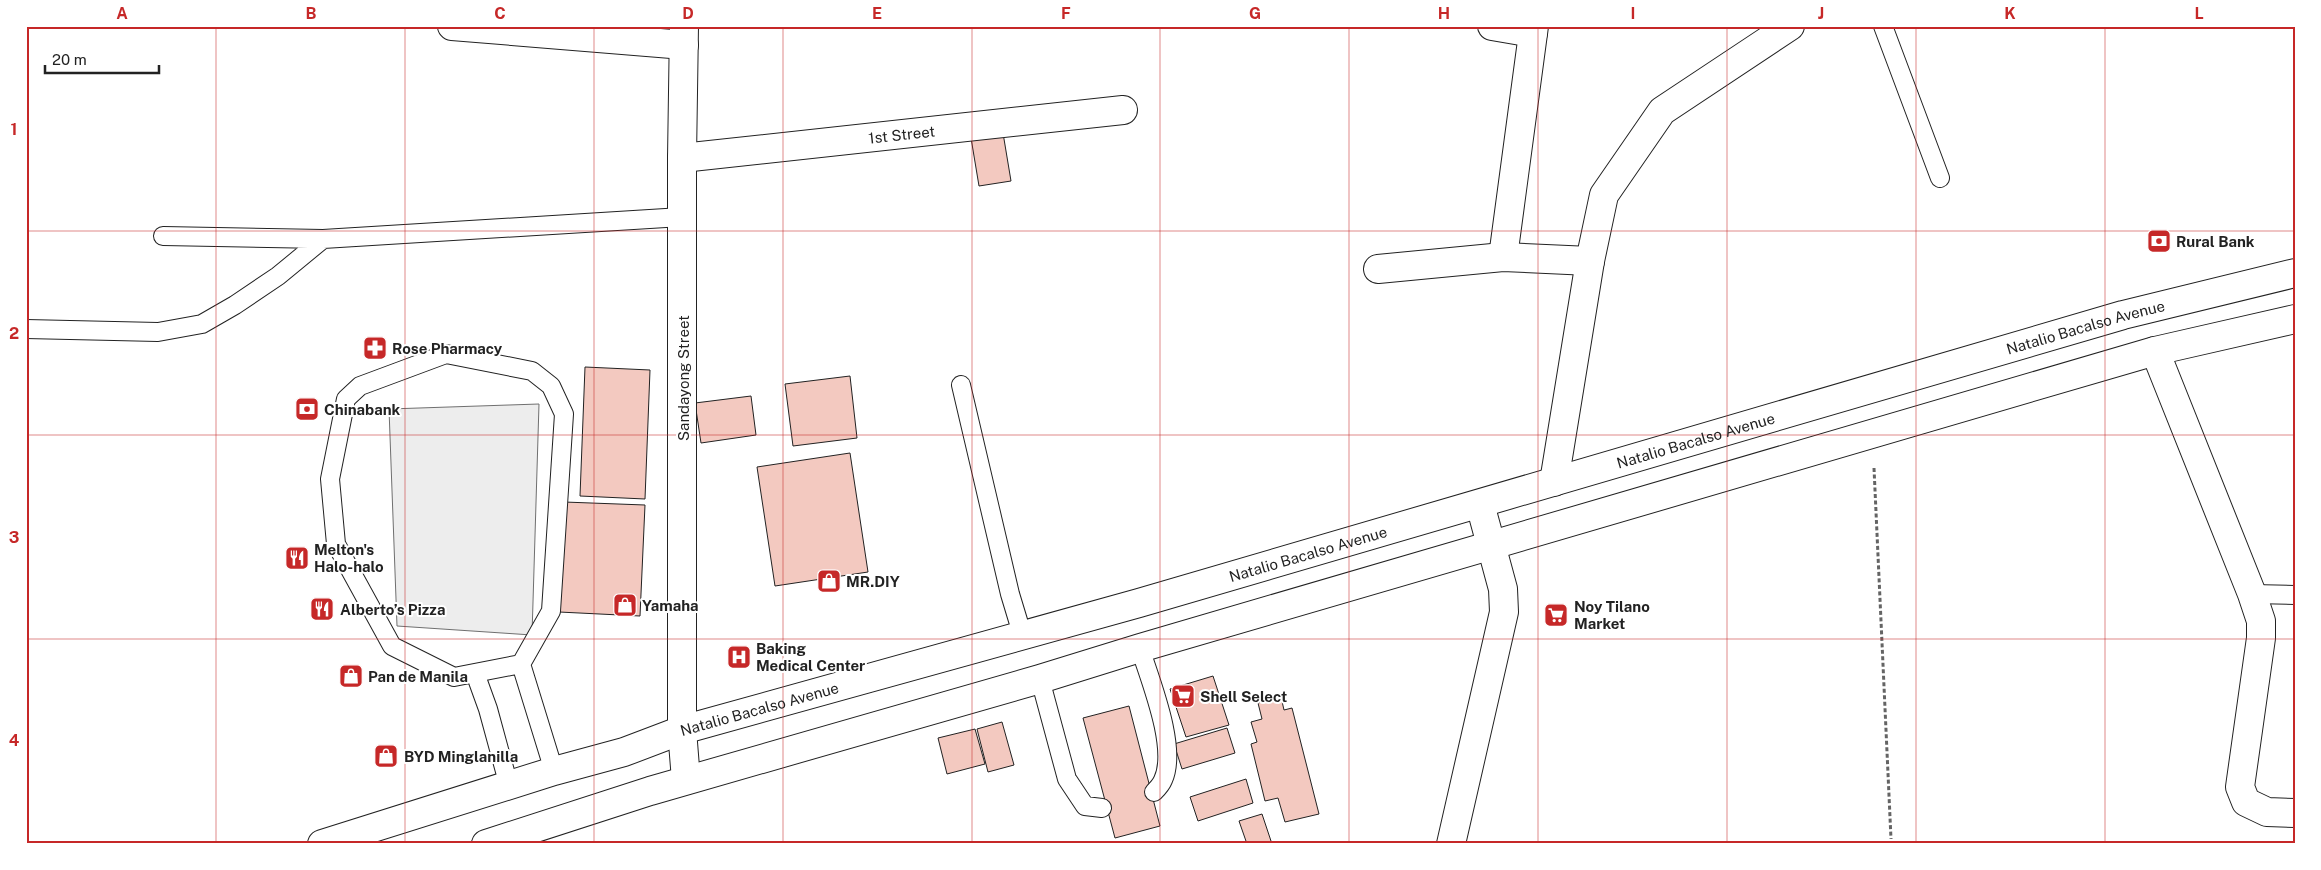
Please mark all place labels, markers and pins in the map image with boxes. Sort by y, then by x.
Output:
bank icon: Rural Bank [2146,228,2172,254]
place label: Rural Bank [2176,233,2255,250]
pharmacy icon: Rose Pharmacy [362,335,388,361]
place label: Rose Pharmacy [392,340,503,357]
bank icon: Chinabank [294,396,320,422]
place label: Chinabank [324,401,401,418]
place label: Melton's Halo-halo [314,541,384,575]
restaurant icon: Melton's Halo-halo [284,545,310,571]
shop icon: MR.DIY [816,568,842,594]
place label: MR.DIY [846,573,900,590]
shop icon: Yamaha [612,592,638,618]
restaurant icon: Alberto’s Pizza [309,596,335,622]
place label: Yamaha [642,597,699,614]
place label: Noy Tilano Market [1574,598,1650,632]
place label: Alberto’s Pizza [340,601,445,618]
supermarket icon: Noy Tilano Market [1543,602,1569,628]
place label: Baking Medical Center [756,640,865,674]
hospital icon: Baking Medical Center [726,644,752,670]
shop icon: Pan de Manila [338,663,364,689]
place label: Pan de Manila [368,668,468,685]
supermarket icon: Shell Select [1170,683,1196,709]
place label: Shell Select [1200,688,1287,705]
shop icon: BYD Minglanilla [373,743,399,769]
place label: BYD Minglanilla [404,748,518,765]

